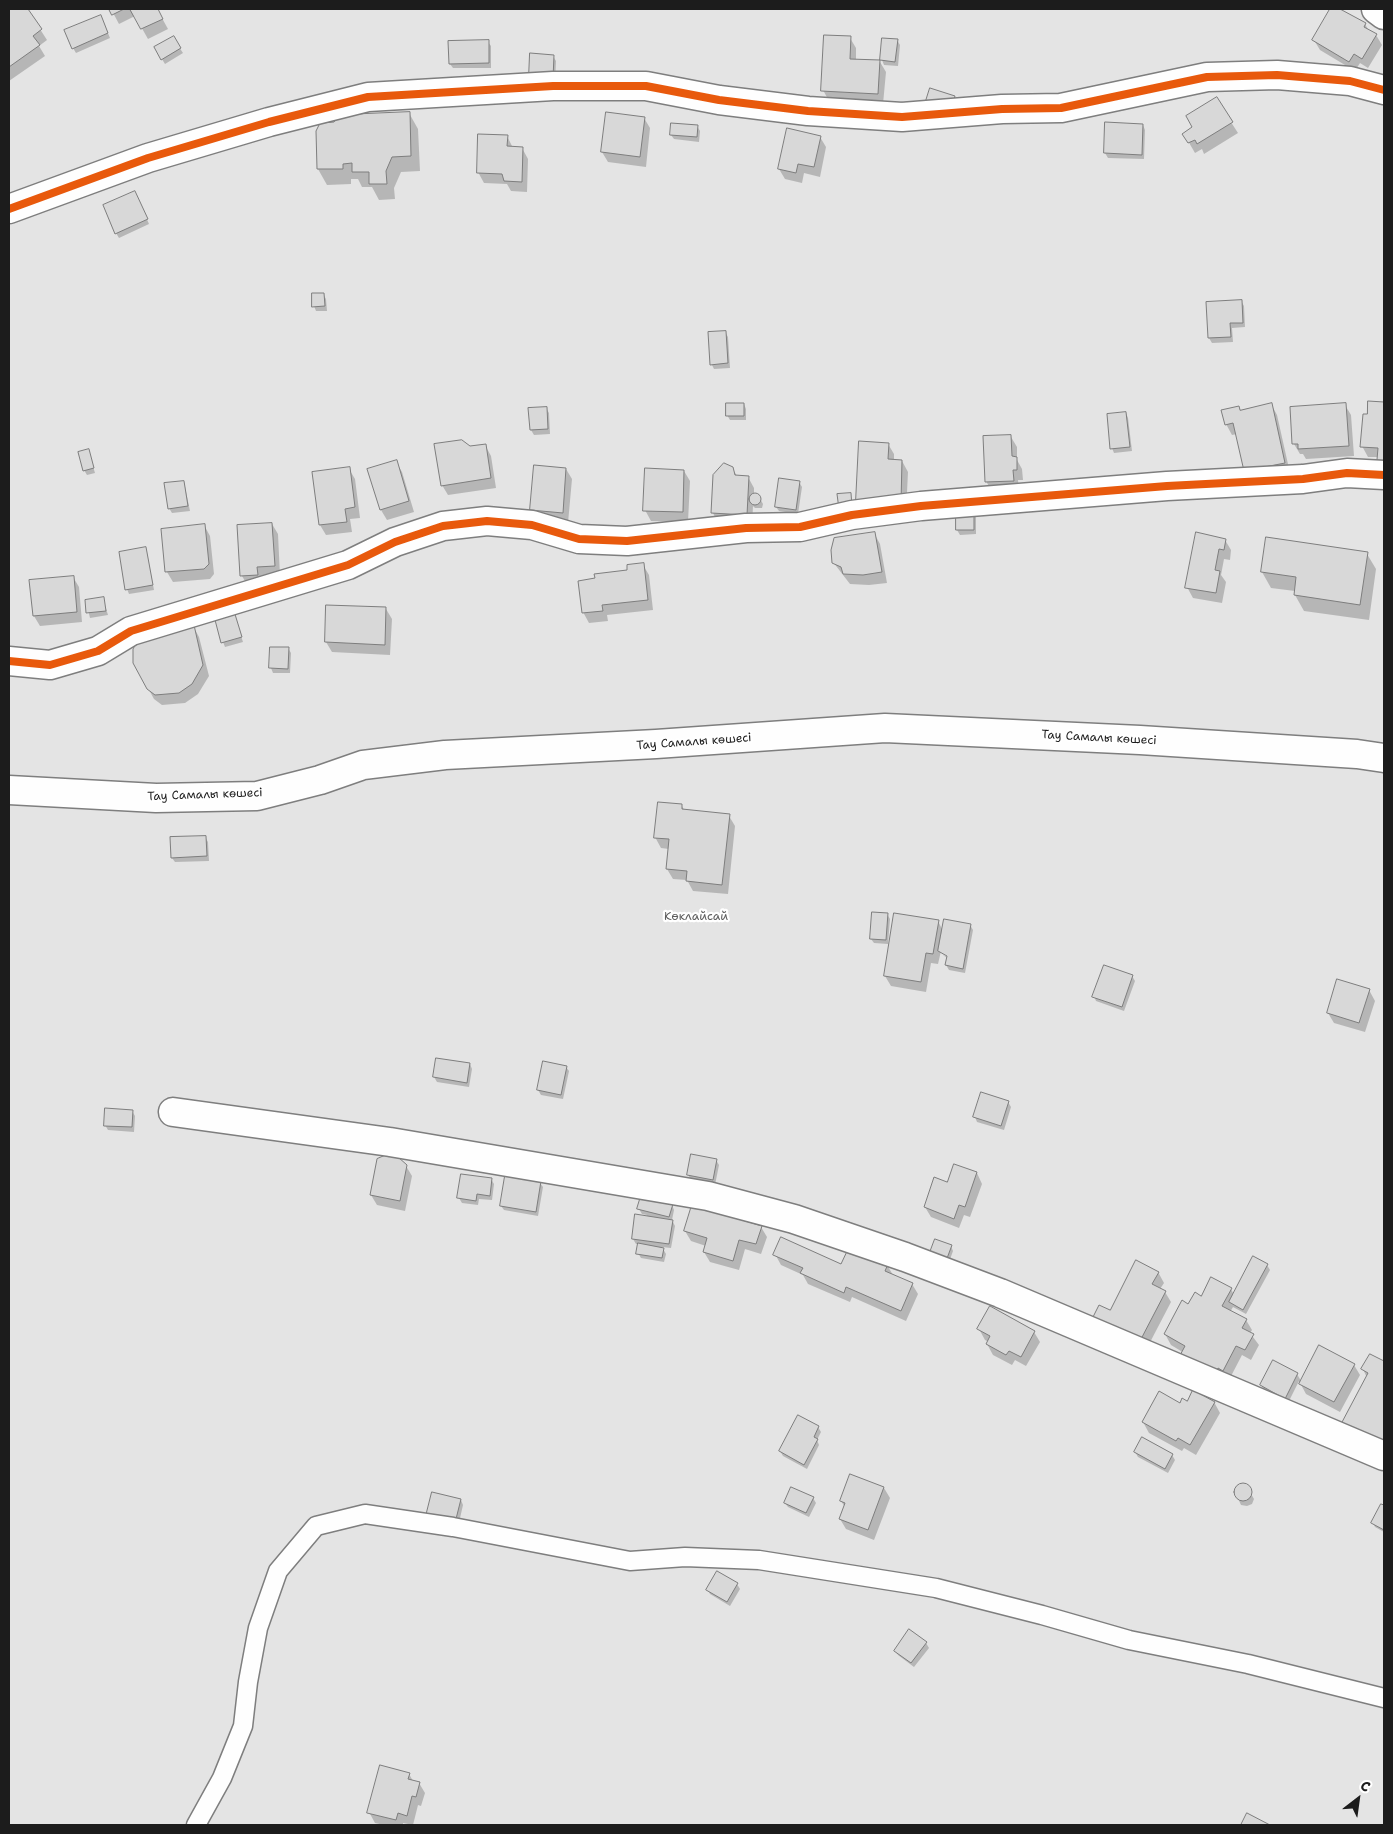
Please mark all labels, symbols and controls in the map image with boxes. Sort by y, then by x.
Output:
street label: Тау Самалы көшесі [1041,728,1157,748]
street label: Тау Самалы көшесі [636,731,752,753]
street label: Тау Самалы көшесі [147,786,263,804]
park label: Көклайсай [664,910,728,924]
north arrow [1333,1774,1383,1824]
text: С [1357,1776,1374,1796]

